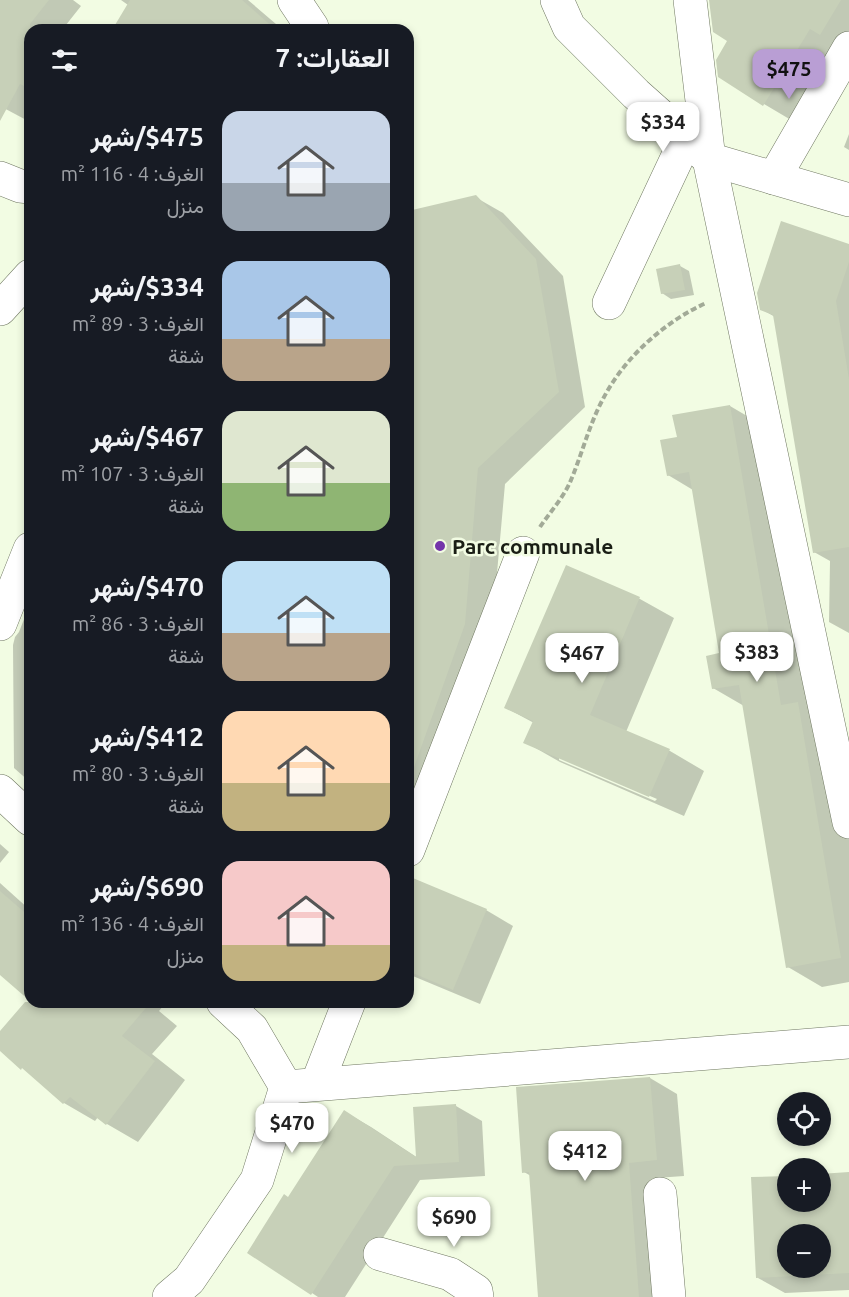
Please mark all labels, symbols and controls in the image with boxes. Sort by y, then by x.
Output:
text: العقارات: 7 [276,43,390,72]
icon: filters [48,44,81,77]
pin: $475 [753,49,825,100]
text: $475 [766,57,812,80]
pin: $334 [627,102,699,153]
text: $334 [640,110,686,133]
text: $475/شهر [90,122,204,151]
icon: home [270,135,342,207]
text: الغرف: 4 · 116 m² [61,162,204,185]
text: منزل [167,194,204,217]
text: $334/شهر [90,272,204,301]
icon: home [270,285,342,357]
text: الغرف: 3 · 89 m² [72,312,204,335]
text: شقة [168,344,204,367]
text: $467/شهر [90,422,204,451]
icon: home [270,435,342,507]
text: الغرف: 3 · 107 m² [61,462,204,485]
text: شقة [168,494,204,517]
place label: Parc communale [452,534,613,558]
marker: Parc communale [433,539,447,553]
text: $470/شهر [90,572,204,601]
icon: home [270,585,342,657]
text: الغرف: 3 · 86 m² [72,612,204,635]
pin: $383 [721,632,793,683]
pin: $467 [546,633,618,684]
text: $383 [734,640,780,663]
text: $467 [559,641,605,664]
text: شقة [168,644,204,667]
text: $412/شهر [90,722,204,751]
icon: home [270,735,342,807]
text: الغرف: 3 · 80 m² [72,762,204,785]
text: شقة [168,794,204,817]
text: $690/شهر [90,872,204,901]
icon: home [270,885,342,957]
text: الغرف: 4 · 136 m² [61,912,204,935]
text: منزل [167,944,204,967]
map controls [777,1092,831,1278]
button: locate [777,1092,831,1146]
pin: $470 [256,1103,328,1154]
text: $470 [269,1111,315,1134]
pin: $412 [549,1131,621,1182]
text: $412 [562,1139,608,1162]
button: + [777,1158,831,1212]
pin: $690 [418,1197,490,1248]
text: $690 [431,1205,477,1228]
button: − [777,1224,831,1278]

